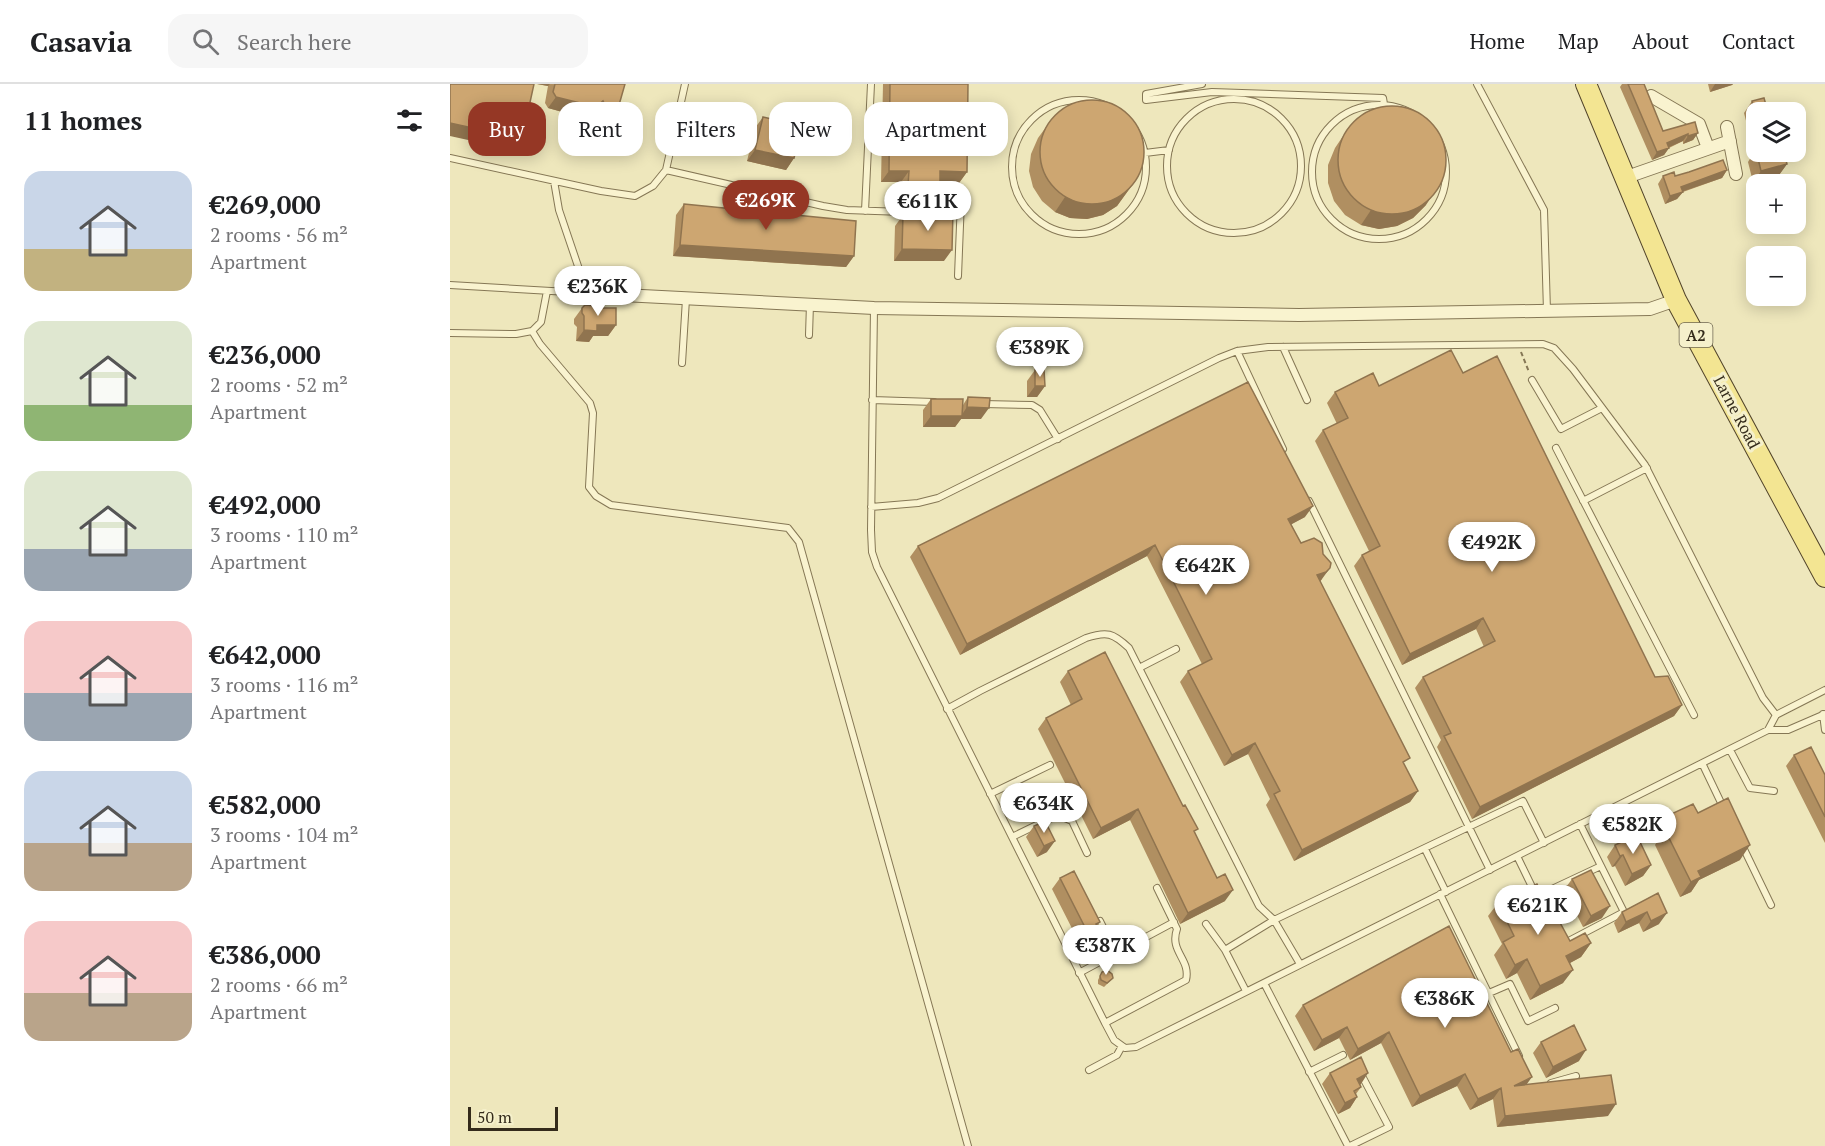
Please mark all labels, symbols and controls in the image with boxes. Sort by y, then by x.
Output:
search box [168,14,588,68]
text: Casavia [30,23,132,60]
icon: search [189,25,222,58]
text: Search here [237,27,352,56]
text: Home [1469,27,1525,55]
text: Map [1558,27,1599,55]
text: About [1632,27,1689,55]
text: Contact [1722,27,1795,55]
chip: Buy [468,102,546,156]
chip: Rent [558,102,643,156]
chip: Filters [655,102,757,156]
chip: New [769,102,852,156]
chip: Apartment [864,102,1008,156]
map controls [1746,102,1806,306]
button: layers [1746,102,1806,162]
text: 11 homes [24,103,142,137]
icon: filters [393,104,426,137]
button: + [1746,174,1806,234]
pin: €269K [724,180,808,231]
pin: €611K [886,181,970,232]
text: €269K [736,186,796,213]
text: €269,000 [210,187,321,221]
text: €611K [898,187,958,214]
icon: home [72,195,144,267]
text: 2 rooms · 56 m² [210,221,348,248]
button: − [1746,246,1806,306]
text: Apartment [210,248,307,275]
pin: €236K [556,266,640,317]
text: €236K [568,272,628,299]
road number: A2 [1680,323,1712,347]
pin: €389K [998,327,1082,378]
text: €389K [1010,333,1070,360]
text: €236,000 [210,337,321,371]
icon: home [72,345,144,417]
text: 2 rooms · 52 m² [210,371,348,398]
street label: Larne Road [1708,371,1766,453]
text: Apartment [210,398,307,425]
text: €492,000 [210,487,321,521]
icon: home [72,495,144,567]
text: 3 rooms · 110 m² [210,521,358,548]
pin: €492K [1450,522,1534,573]
text: €492K [1462,528,1522,555]
pin: €642K [1164,545,1248,596]
text: Apartment [210,548,307,575]
text: €642K [1176,551,1236,578]
text: €642,000 [210,637,321,671]
icon: home [72,645,144,717]
text: 3 rooms · 116 m² [210,671,358,698]
text: Apartment [210,698,307,725]
pin: €634K [1002,783,1086,834]
text: €582,000 [210,787,321,821]
text: €634K [1014,789,1074,816]
icon: home [72,795,144,867]
pin: €582K [1591,804,1675,855]
text: €582K [1603,810,1663,837]
text: 3 rooms · 104 m² [210,821,358,848]
text: Apartment [210,848,307,875]
pin: €621K [1496,885,1580,936]
text: €621K [1508,891,1568,918]
pin: €387K [1064,925,1148,976]
text: €387K [1076,931,1136,958]
text: €386,000 [210,937,321,971]
icon: home [72,945,144,1017]
text: 2 rooms · 66 m² [210,971,348,998]
pin: €386K [1403,978,1487,1029]
text: €386K [1415,984,1475,1011]
text: Apartment [210,998,307,1025]
scale bar [468,1104,558,1132]
text: 50 m [477,1106,512,1128]

